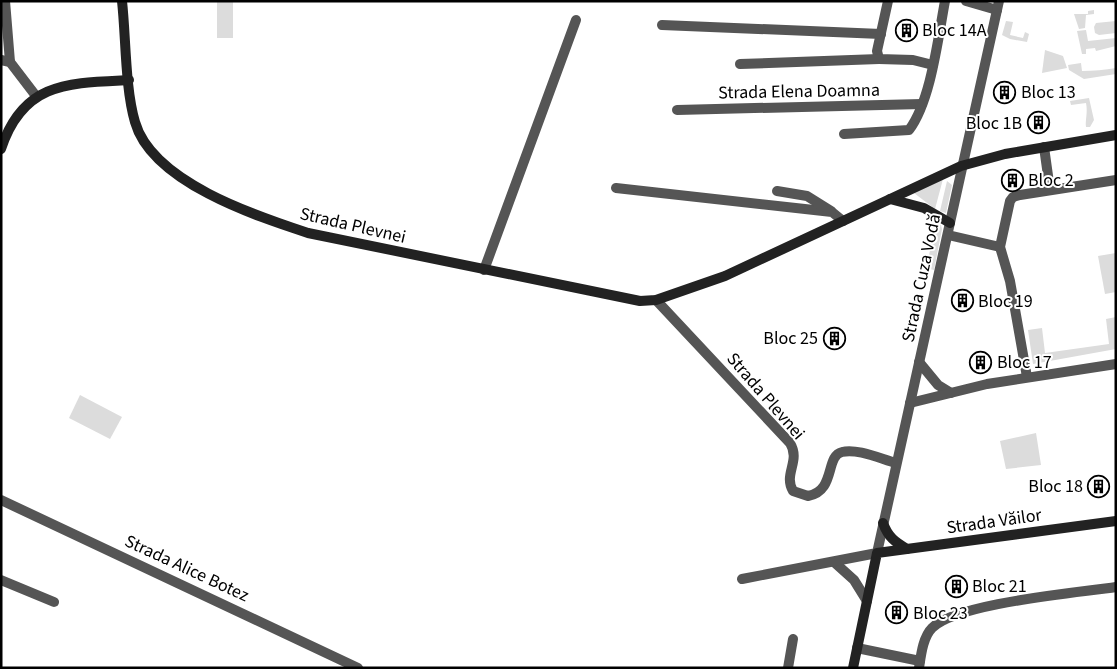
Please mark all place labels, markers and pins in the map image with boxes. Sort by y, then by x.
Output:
building icon: Bloc 14A [894,18,918,42]
place label: Bloc 14A [922,18,987,43]
building icon: Bloc 13 [993,80,1017,104]
place label: Bloc 13 [1021,80,1076,105]
place label: Bloc 1B [966,111,1022,136]
building icon: Bloc 1B [1026,111,1050,135]
building icon: Bloc 2 [1000,168,1024,192]
place label: Bloc 2 [1028,168,1074,193]
building icon: Bloc 19 [950,289,974,313]
place label: Bloc 19 [978,289,1033,314]
place label: Bloc 25 [763,326,818,351]
building icon: Bloc 25 [822,326,846,350]
building icon: Bloc 17 [969,350,993,374]
place label: Bloc 17 [997,350,1052,375]
place label: Bloc 18 [1028,474,1083,499]
building icon: Bloc 18 [1087,474,1111,498]
building icon: Bloc 21 [944,574,968,598]
place label: Bloc 21 [972,574,1027,599]
building icon: Bloc 23 [885,601,909,625]
place label: Bloc 23 [913,601,968,626]

